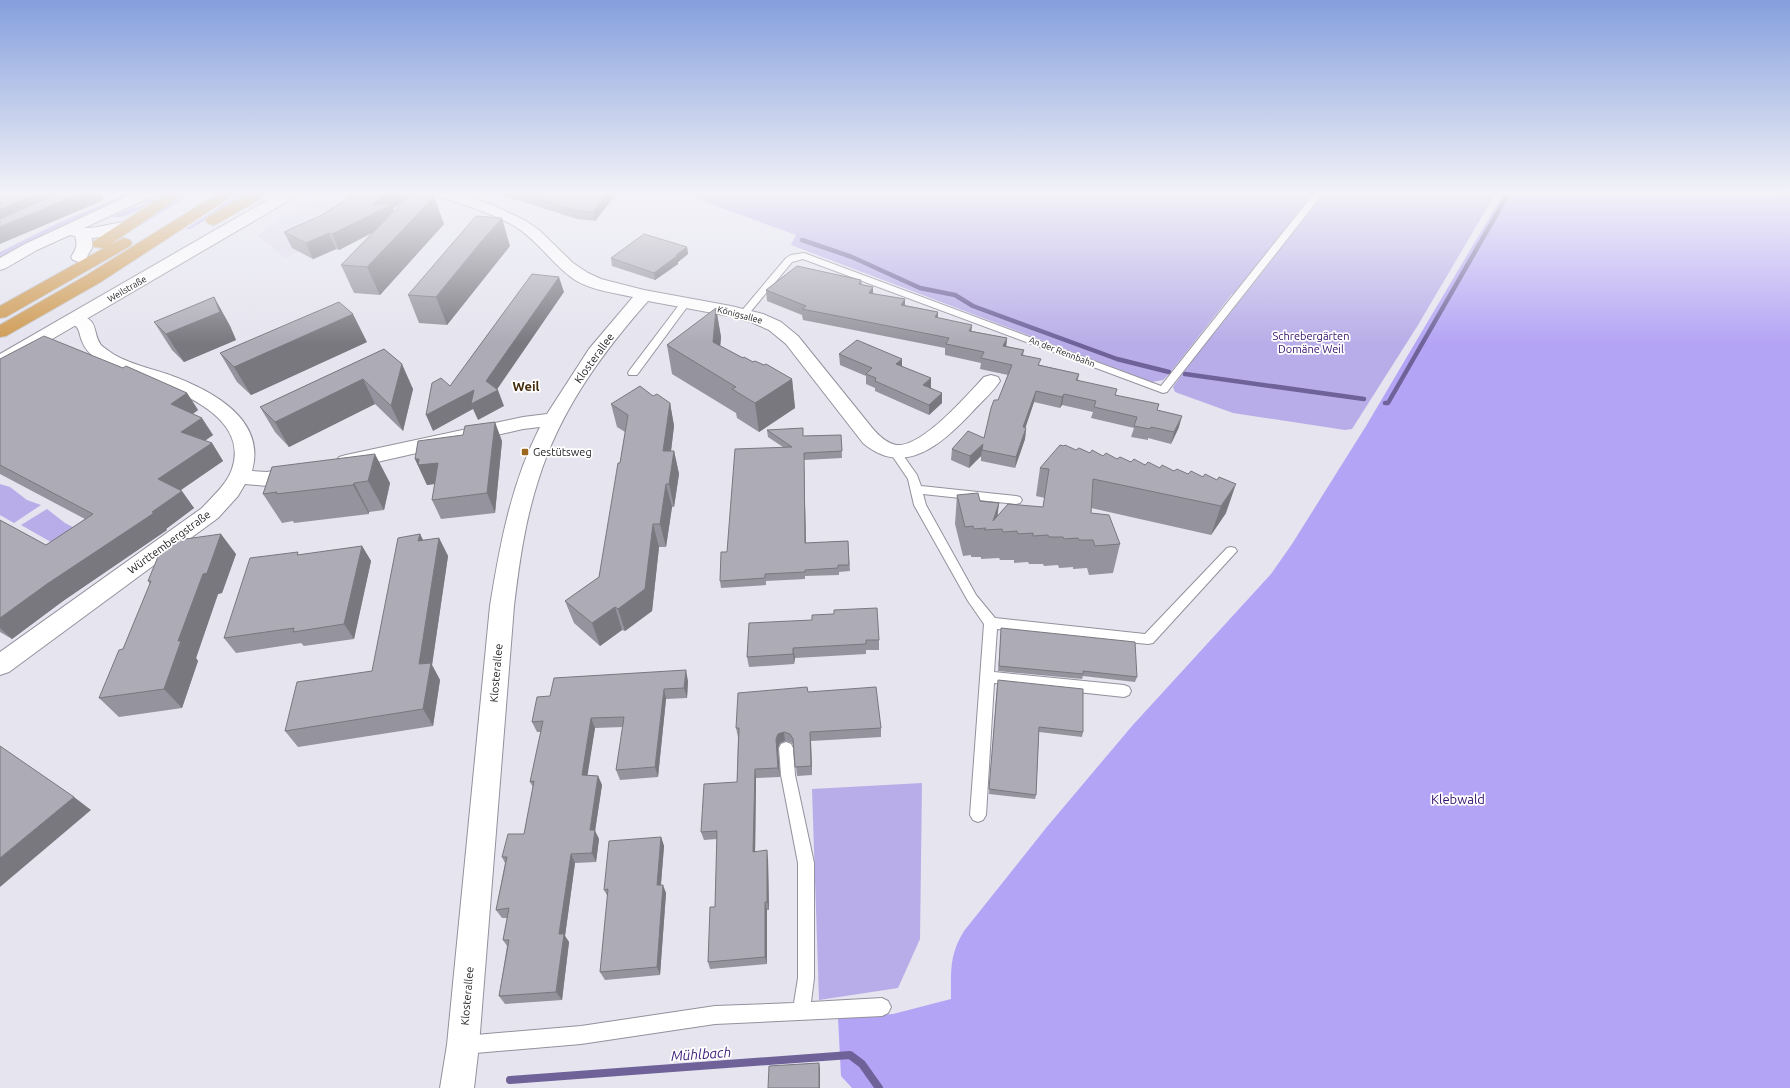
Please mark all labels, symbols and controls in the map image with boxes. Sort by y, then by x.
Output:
street label: Weilstraße [106,274,148,304]
street label: Königsallee [716,304,764,326]
park label: Schrebergärten Domäne Weil [1273,330,1349,355]
street label: Klosterallee [572,331,616,385]
street label: An der Rennbahn [1028,335,1096,369]
district label: Weil [513,379,540,393]
place label: Gestütsweg [533,446,592,458]
marker: Gestütsweg [520,447,530,457]
street label: Württembergstraße [125,508,213,576]
street label: Klosterallee [487,643,505,703]
park label: Klebwald [1431,792,1485,806]
street label: Klosterallee [458,966,476,1026]
water label: Mühlbach [670,1044,732,1064]

